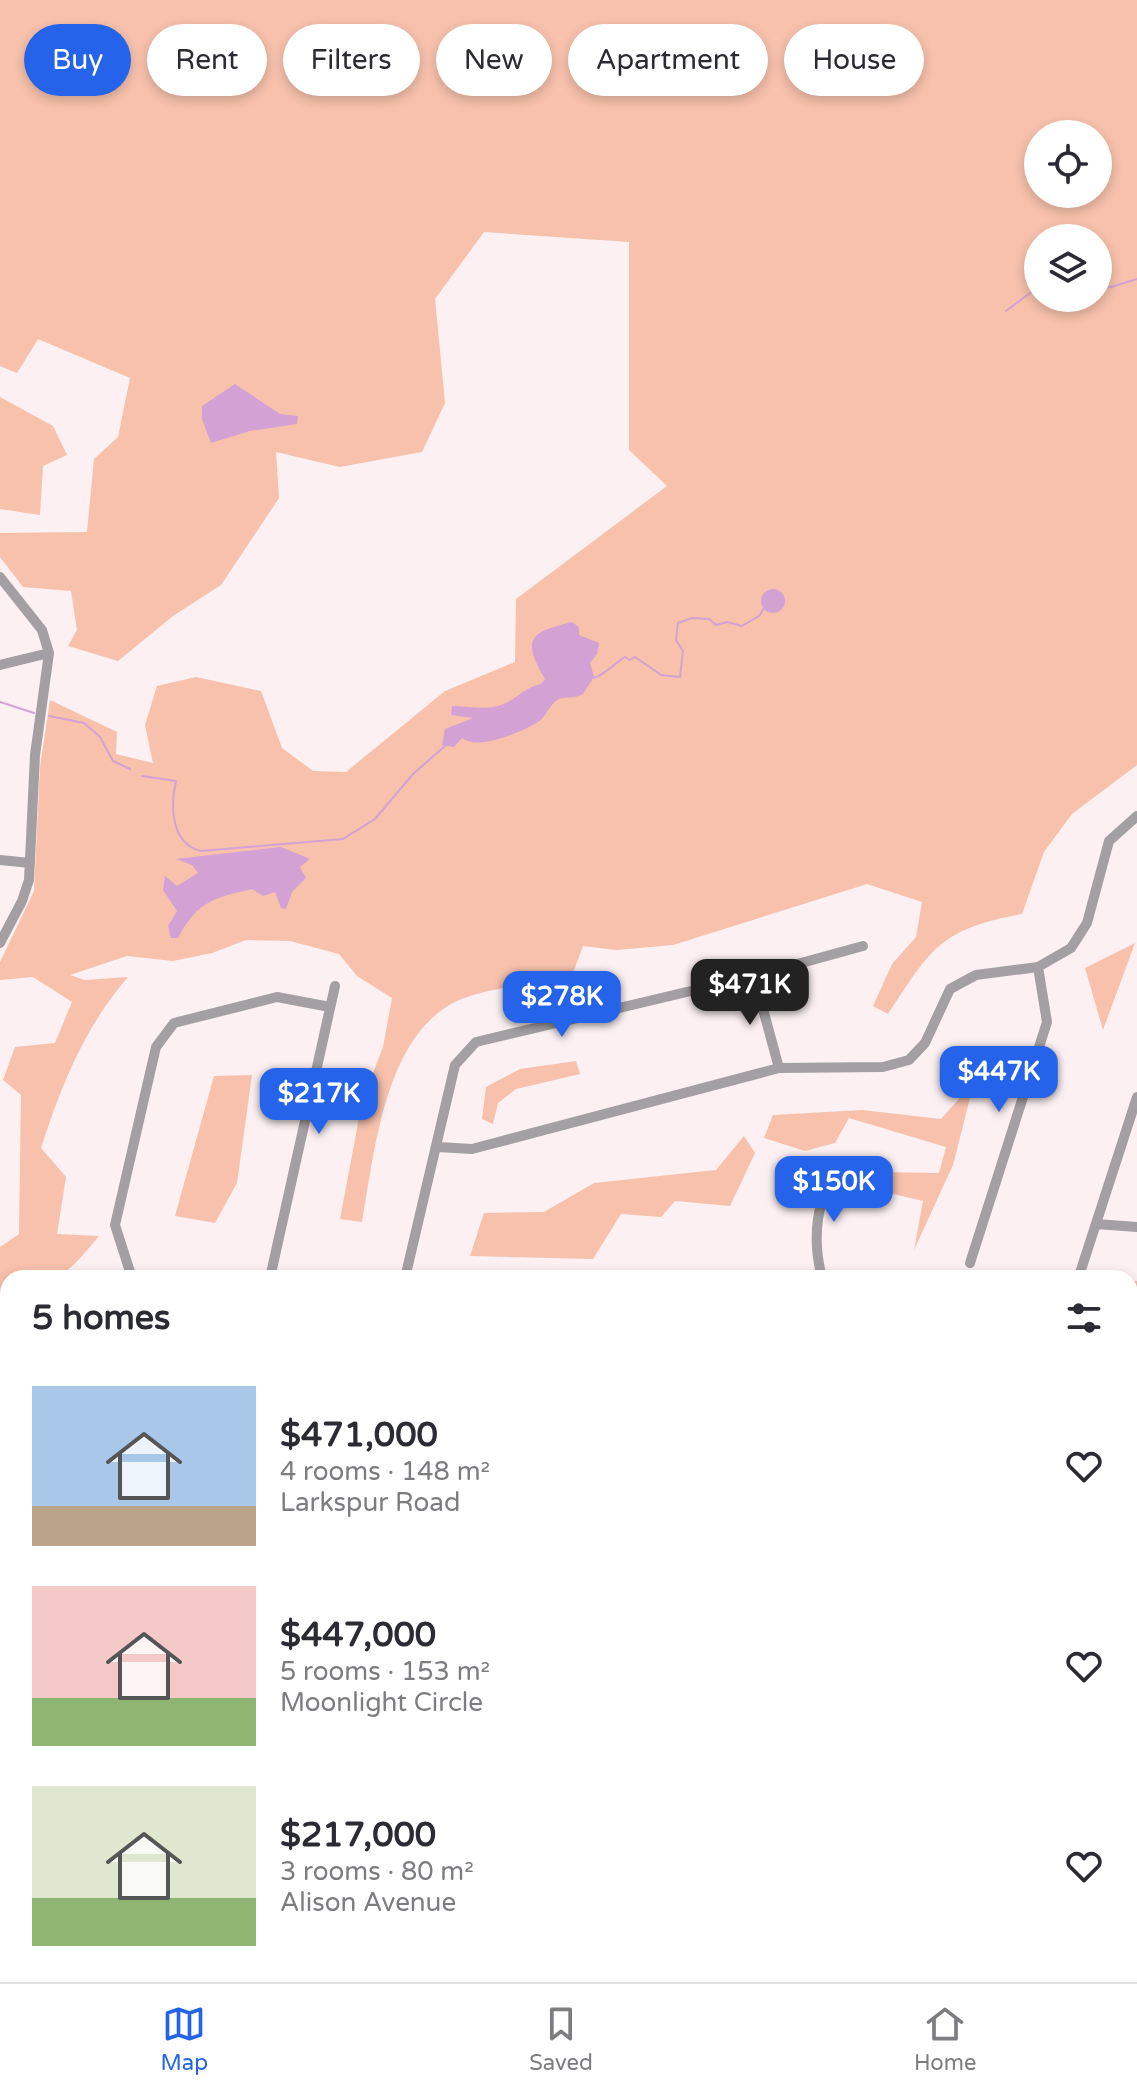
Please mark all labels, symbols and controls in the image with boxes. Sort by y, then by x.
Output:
chip: Buy [24,24,131,96]
chip: Rent [147,24,267,96]
chip: Filters [283,24,420,96]
chip: New [436,24,552,96]
chip: Apartment [568,24,768,96]
chip: House [784,24,924,96]
map controls [1024,120,1112,312]
button: locate [1024,120,1112,208]
button: layers [1024,224,1112,312]
pin: $471K [694,959,806,1027]
text: $471K [709,969,791,1000]
pin: $278K [506,971,618,1039]
text: $278K [521,981,603,1012]
pin: $447K [943,1046,1055,1114]
text: $447K [958,1056,1040,1087]
pin: $217K [263,1068,375,1136]
text: $217K [278,1078,360,1109]
pin: $150K [778,1156,890,1224]
text: $150K [793,1166,875,1197]
icon: filters [1062,1296,1106,1340]
text: 5 homes [32,1298,170,1339]
text: $471,000 [280,1415,438,1456]
icon: home [96,1418,192,1514]
icon: heart [1062,1444,1106,1488]
text: 4 rooms · 148 m² [280,1456,490,1487]
text: Larkspur Road [280,1487,460,1518]
text: $447,000 [280,1615,436,1656]
icon: home [96,1618,192,1714]
icon: heart [1062,1644,1106,1688]
text: 5 rooms · 153 m² [280,1656,490,1687]
text: Moonlight Circle [280,1687,483,1718]
text: $217,000 [280,1815,436,1856]
icon: home [96,1818,192,1914]
icon: heart [1062,1844,1106,1888]
text: 3 rooms · 80 m² [280,1856,474,1887]
text: Alison Avenue [280,1887,456,1918]
tab: Map [161,2002,208,2076]
tab: Saved [529,2002,593,2076]
tab: Home [914,2002,976,2076]

